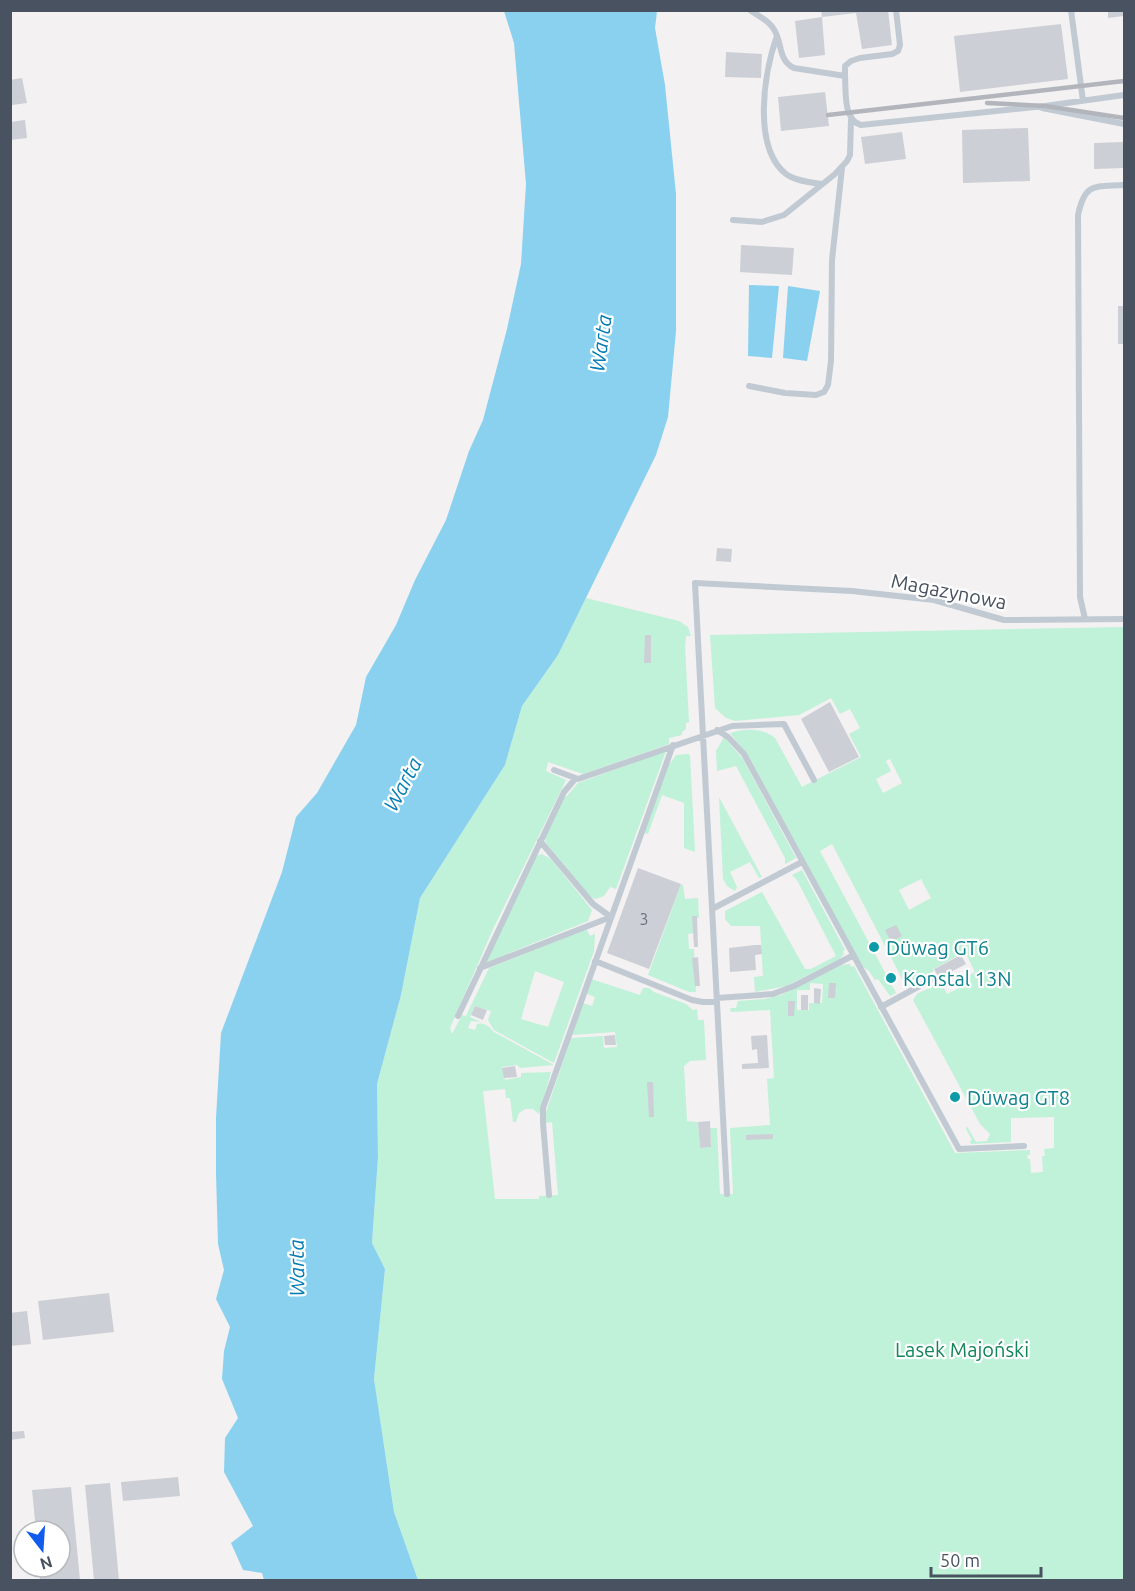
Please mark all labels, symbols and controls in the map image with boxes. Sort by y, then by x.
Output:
water label: Warta [584,313,616,373]
street label: Magazynowa [889,569,1009,613]
water label: Warta [378,753,426,815]
house number: 3 [639,910,649,928]
place label: Düwag GT6 [886,936,989,959]
marker: Düwag GT6 [867,940,881,954]
place label: Konstal 13N [903,967,1011,990]
marker: Konstal 13N [884,971,898,985]
place label: Düwag GT8 [967,1086,1070,1109]
marker: Düwag GT8 [948,1090,962,1104]
water label: Warta [284,1239,308,1297]
park label: Lasek Majoński [895,1338,1029,1361]
north arrow [12,1519,72,1579]
scale bar [931,1540,1040,1578]
text: 50 m [940,1550,980,1570]
text: N [38,1553,55,1574]

